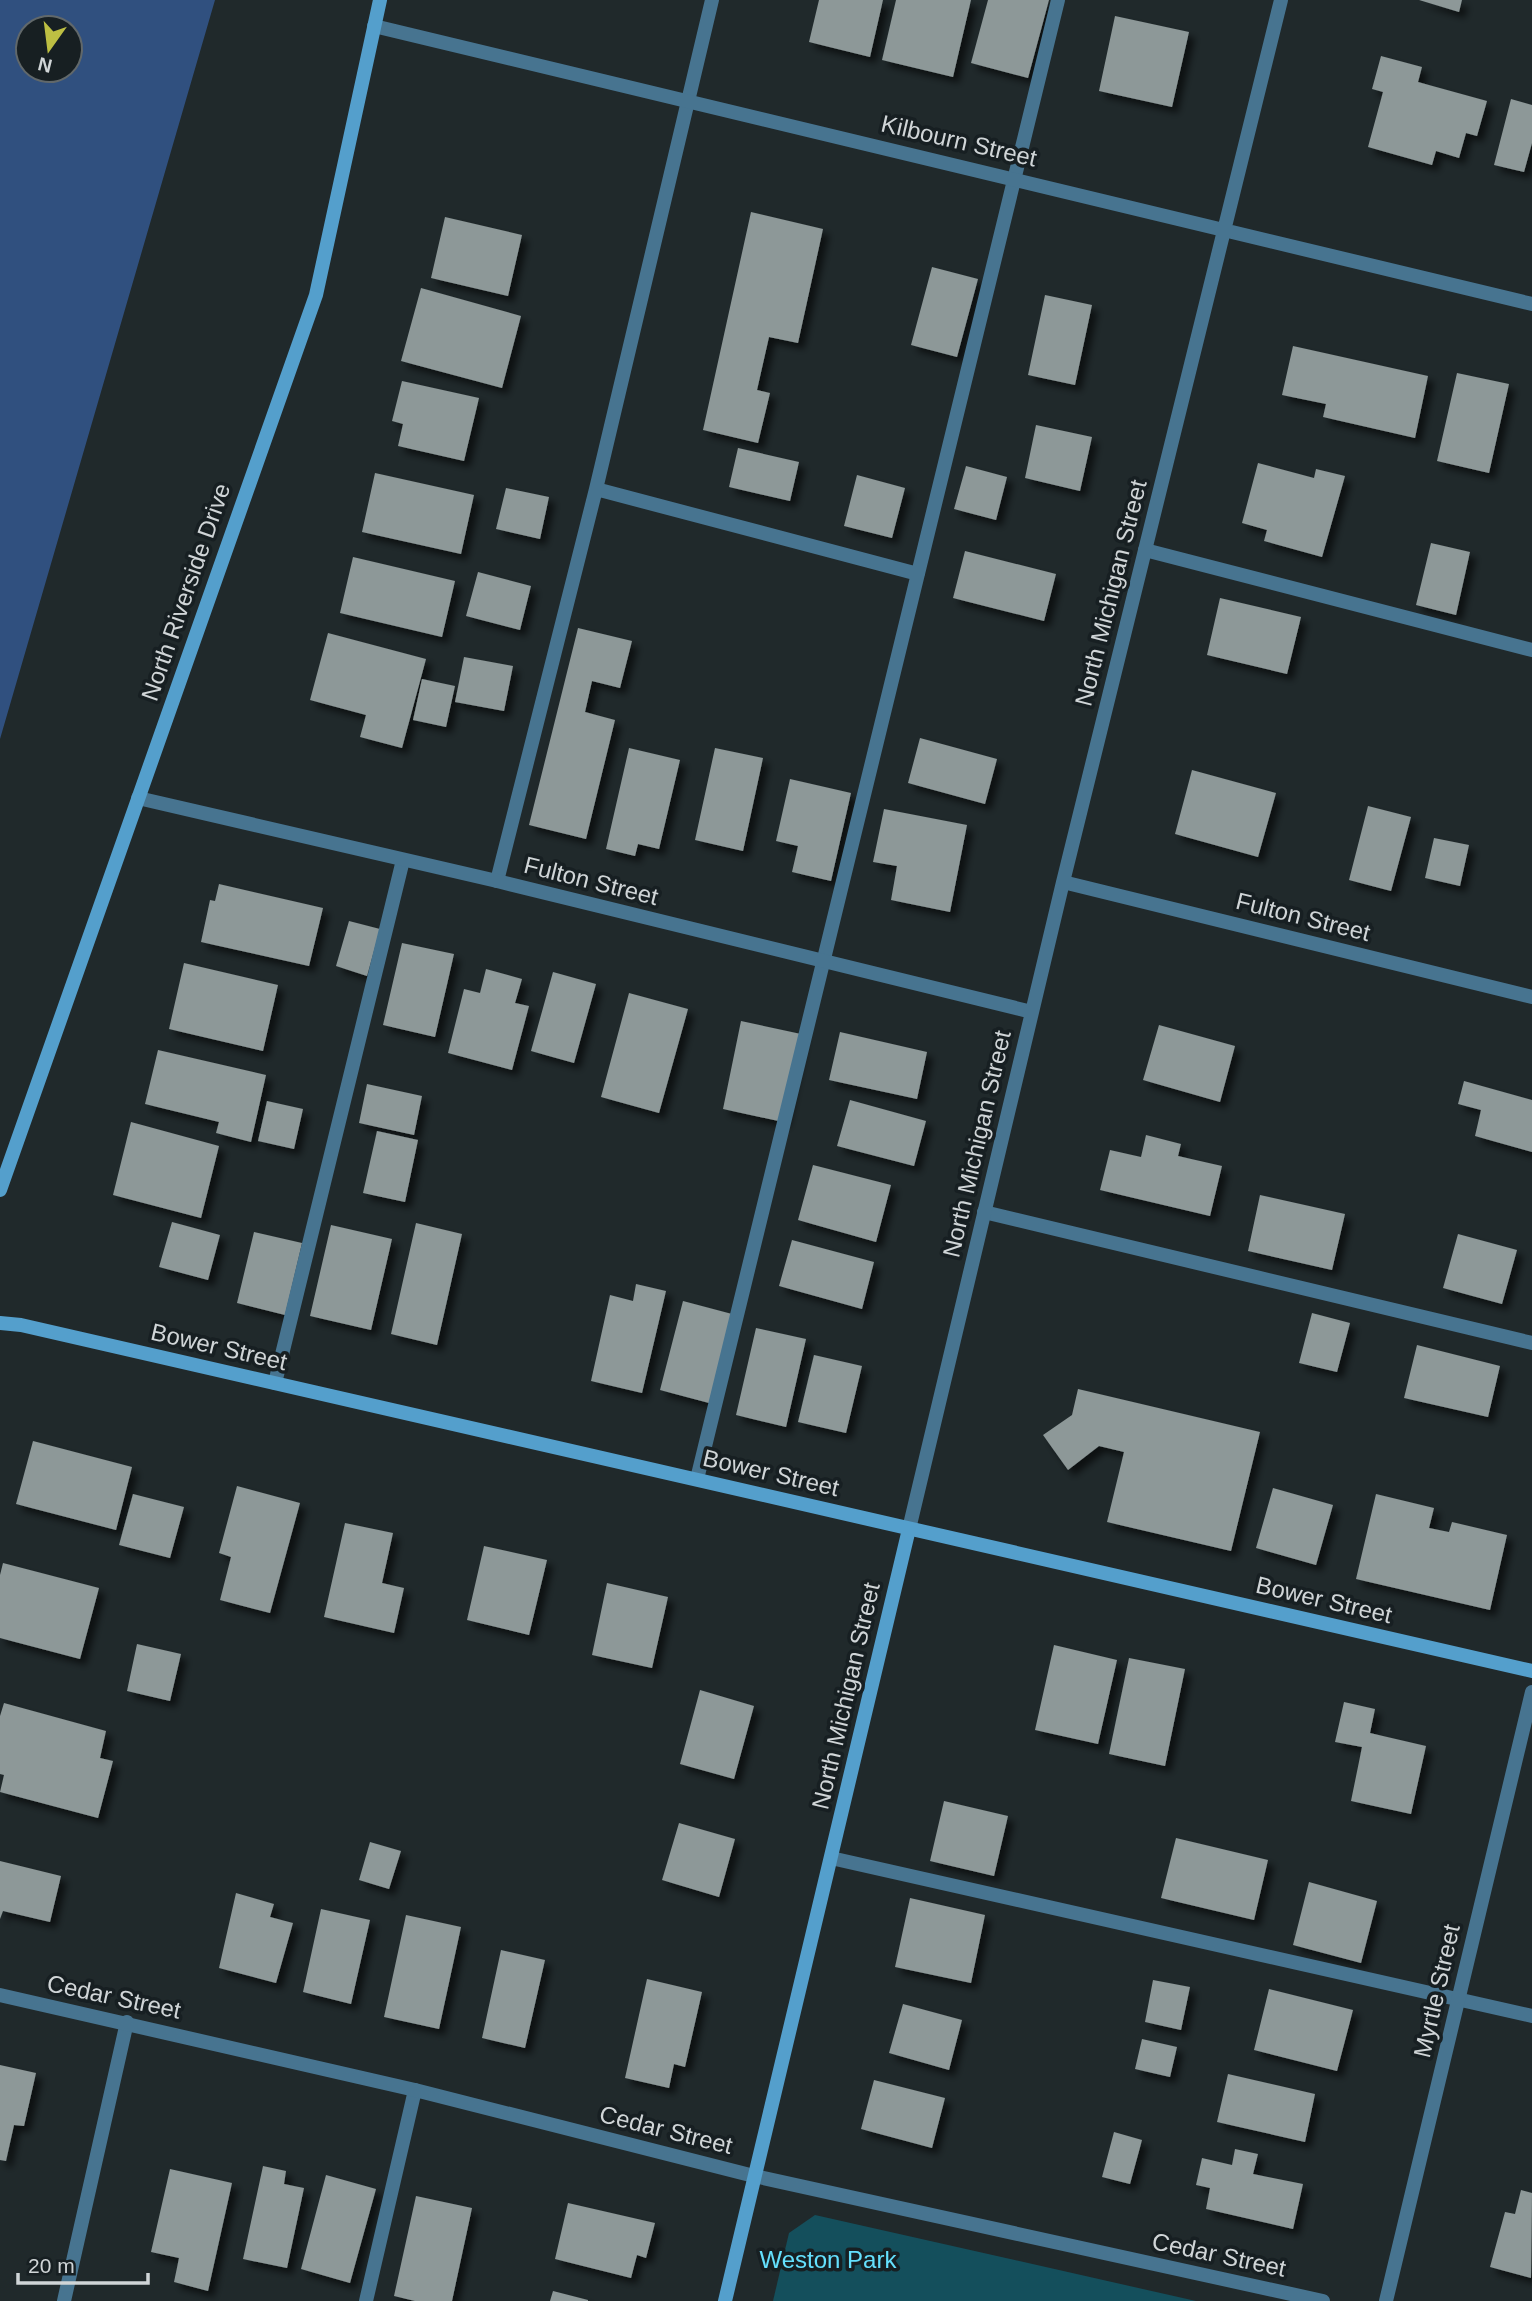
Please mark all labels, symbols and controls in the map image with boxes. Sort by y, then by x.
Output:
north arrow [14,14,84,84]
text: N [36,53,54,77]
street label: Kilbourn Street [879,110,1040,172]
street label: North Michigan Street [1069,477,1152,709]
street label: North Riverside Drive [136,480,235,704]
street label: Fulton Street [521,851,661,910]
street label: Fulton Street [1233,887,1373,946]
street label: North Michigan Street [937,1027,1016,1260]
street label: Bower Street [148,1318,290,1375]
street label: Bower Street [700,1444,842,1501]
street label: Bower Street [1253,1571,1395,1628]
street label: North Michigan Street [806,1579,885,1812]
street label: Myrtle Street [1408,1921,1465,2060]
street label: Cedar Street [45,1969,184,2024]
street label: Cedar Street [597,2100,736,2159]
street label: Cedar Street [1150,2227,1289,2282]
scale bar [18,2242,147,2286]
park label: Weston Park [760,2246,897,2273]
text: 20 m [28,2254,75,2277]

